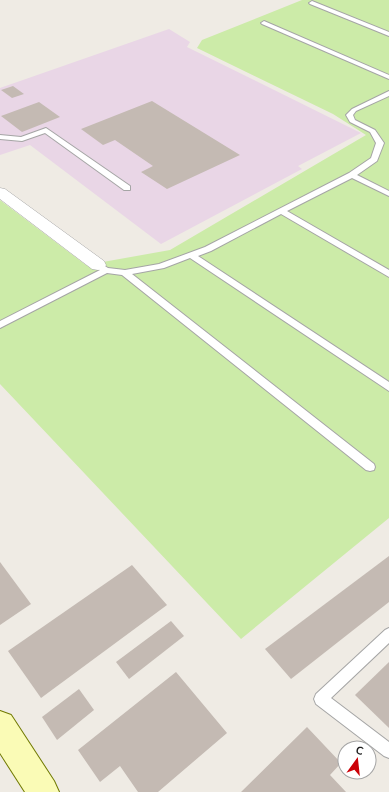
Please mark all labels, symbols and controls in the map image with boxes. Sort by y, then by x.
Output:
north arrow [337,740,377,780]
text: С [354,743,365,758]

